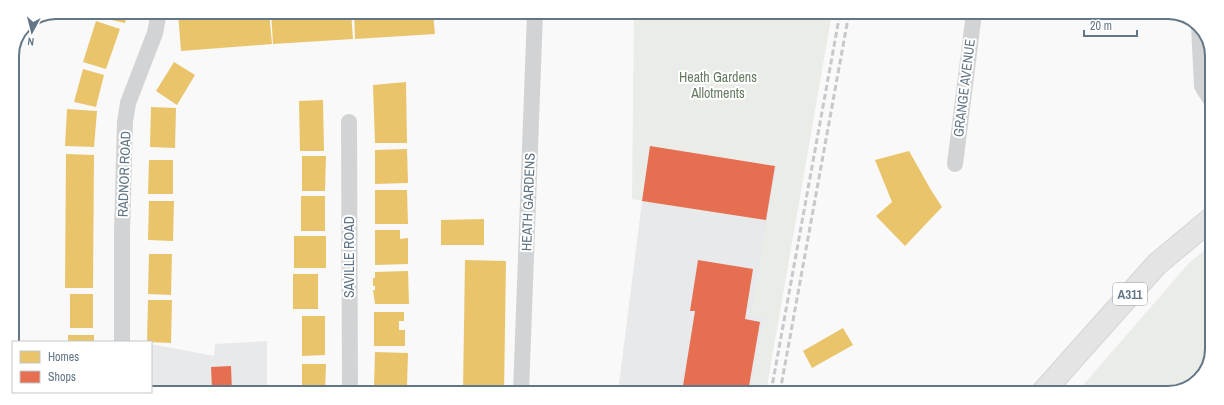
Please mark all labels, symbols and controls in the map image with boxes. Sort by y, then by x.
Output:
north arrow [12,12,52,52]
scale bar [1084,12,1137,38]
text: 20 m [1090,18,1112,34]
text: N [27,35,35,49]
street label: GRANGE AVENUE [949,38,979,138]
park label: Heath Gardens Allotments [679,68,757,102]
street label: RADNOR ROAD [114,131,134,217]
street label: HEATH GARDENS [517,152,539,251]
street label: SAVILLE ROAD [340,216,358,298]
road number: A311 [1113,283,1147,305]
legend [12,341,152,393]
text: Homes [48,349,79,365]
text: Shops [48,369,76,385]

